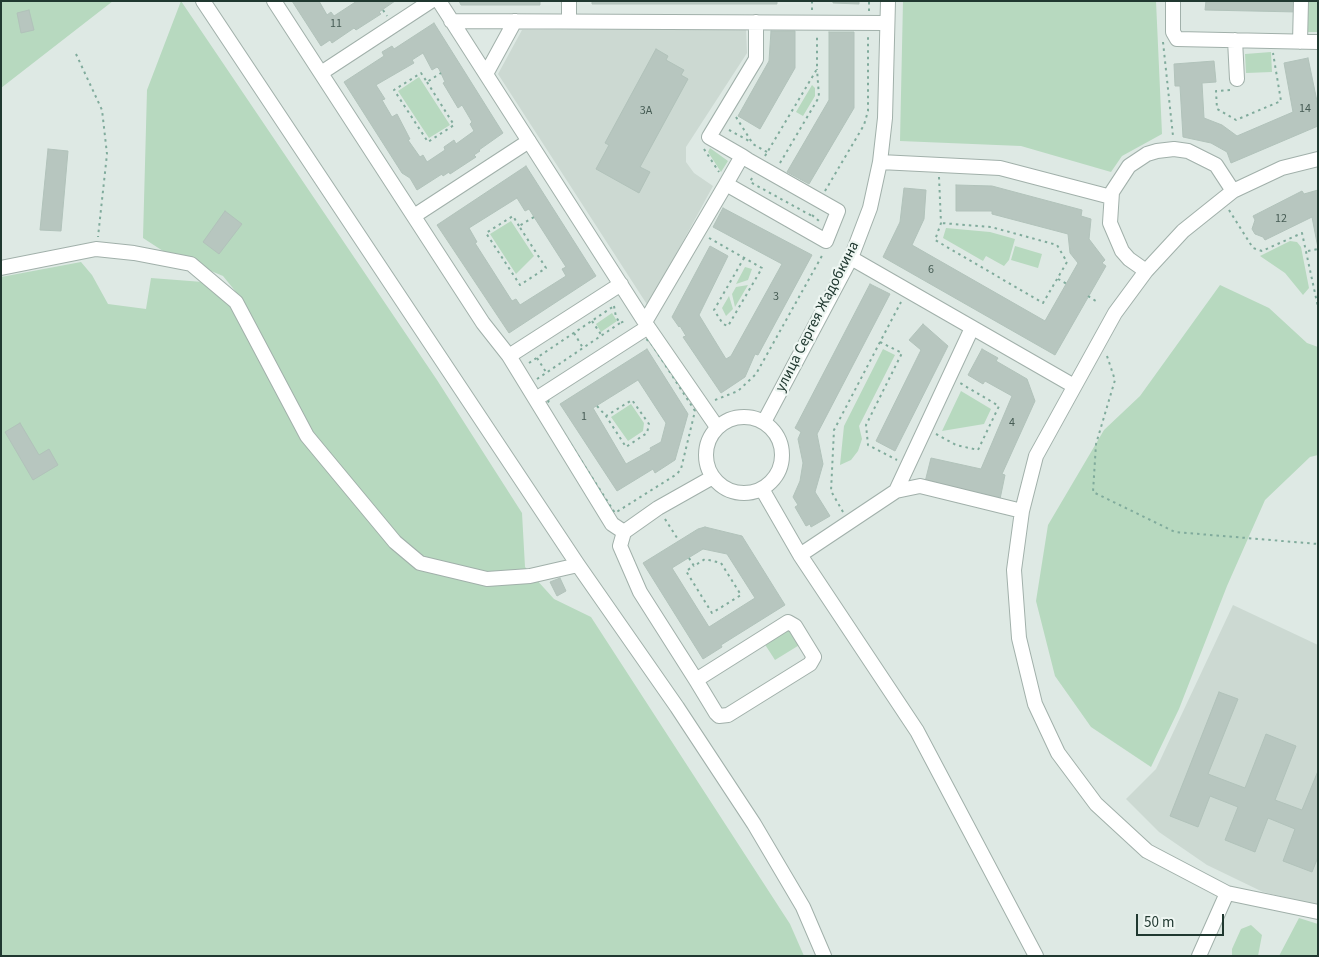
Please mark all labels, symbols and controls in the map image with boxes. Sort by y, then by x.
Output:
house number: 11 [330,17,342,31]
house number: 14 [1299,102,1311,116]
house number: 3А [640,104,652,118]
house number: 12 [1275,212,1287,226]
street label: улица Сергея Жадобкина [772,239,864,395]
house number: 6 [928,263,934,277]
house number: 3 [773,290,779,304]
house number: 1 [581,410,587,424]
house number: 4 [1009,416,1015,430]
scale bar [1139,904,1226,936]
text: 50 m [1144,912,1174,933]

